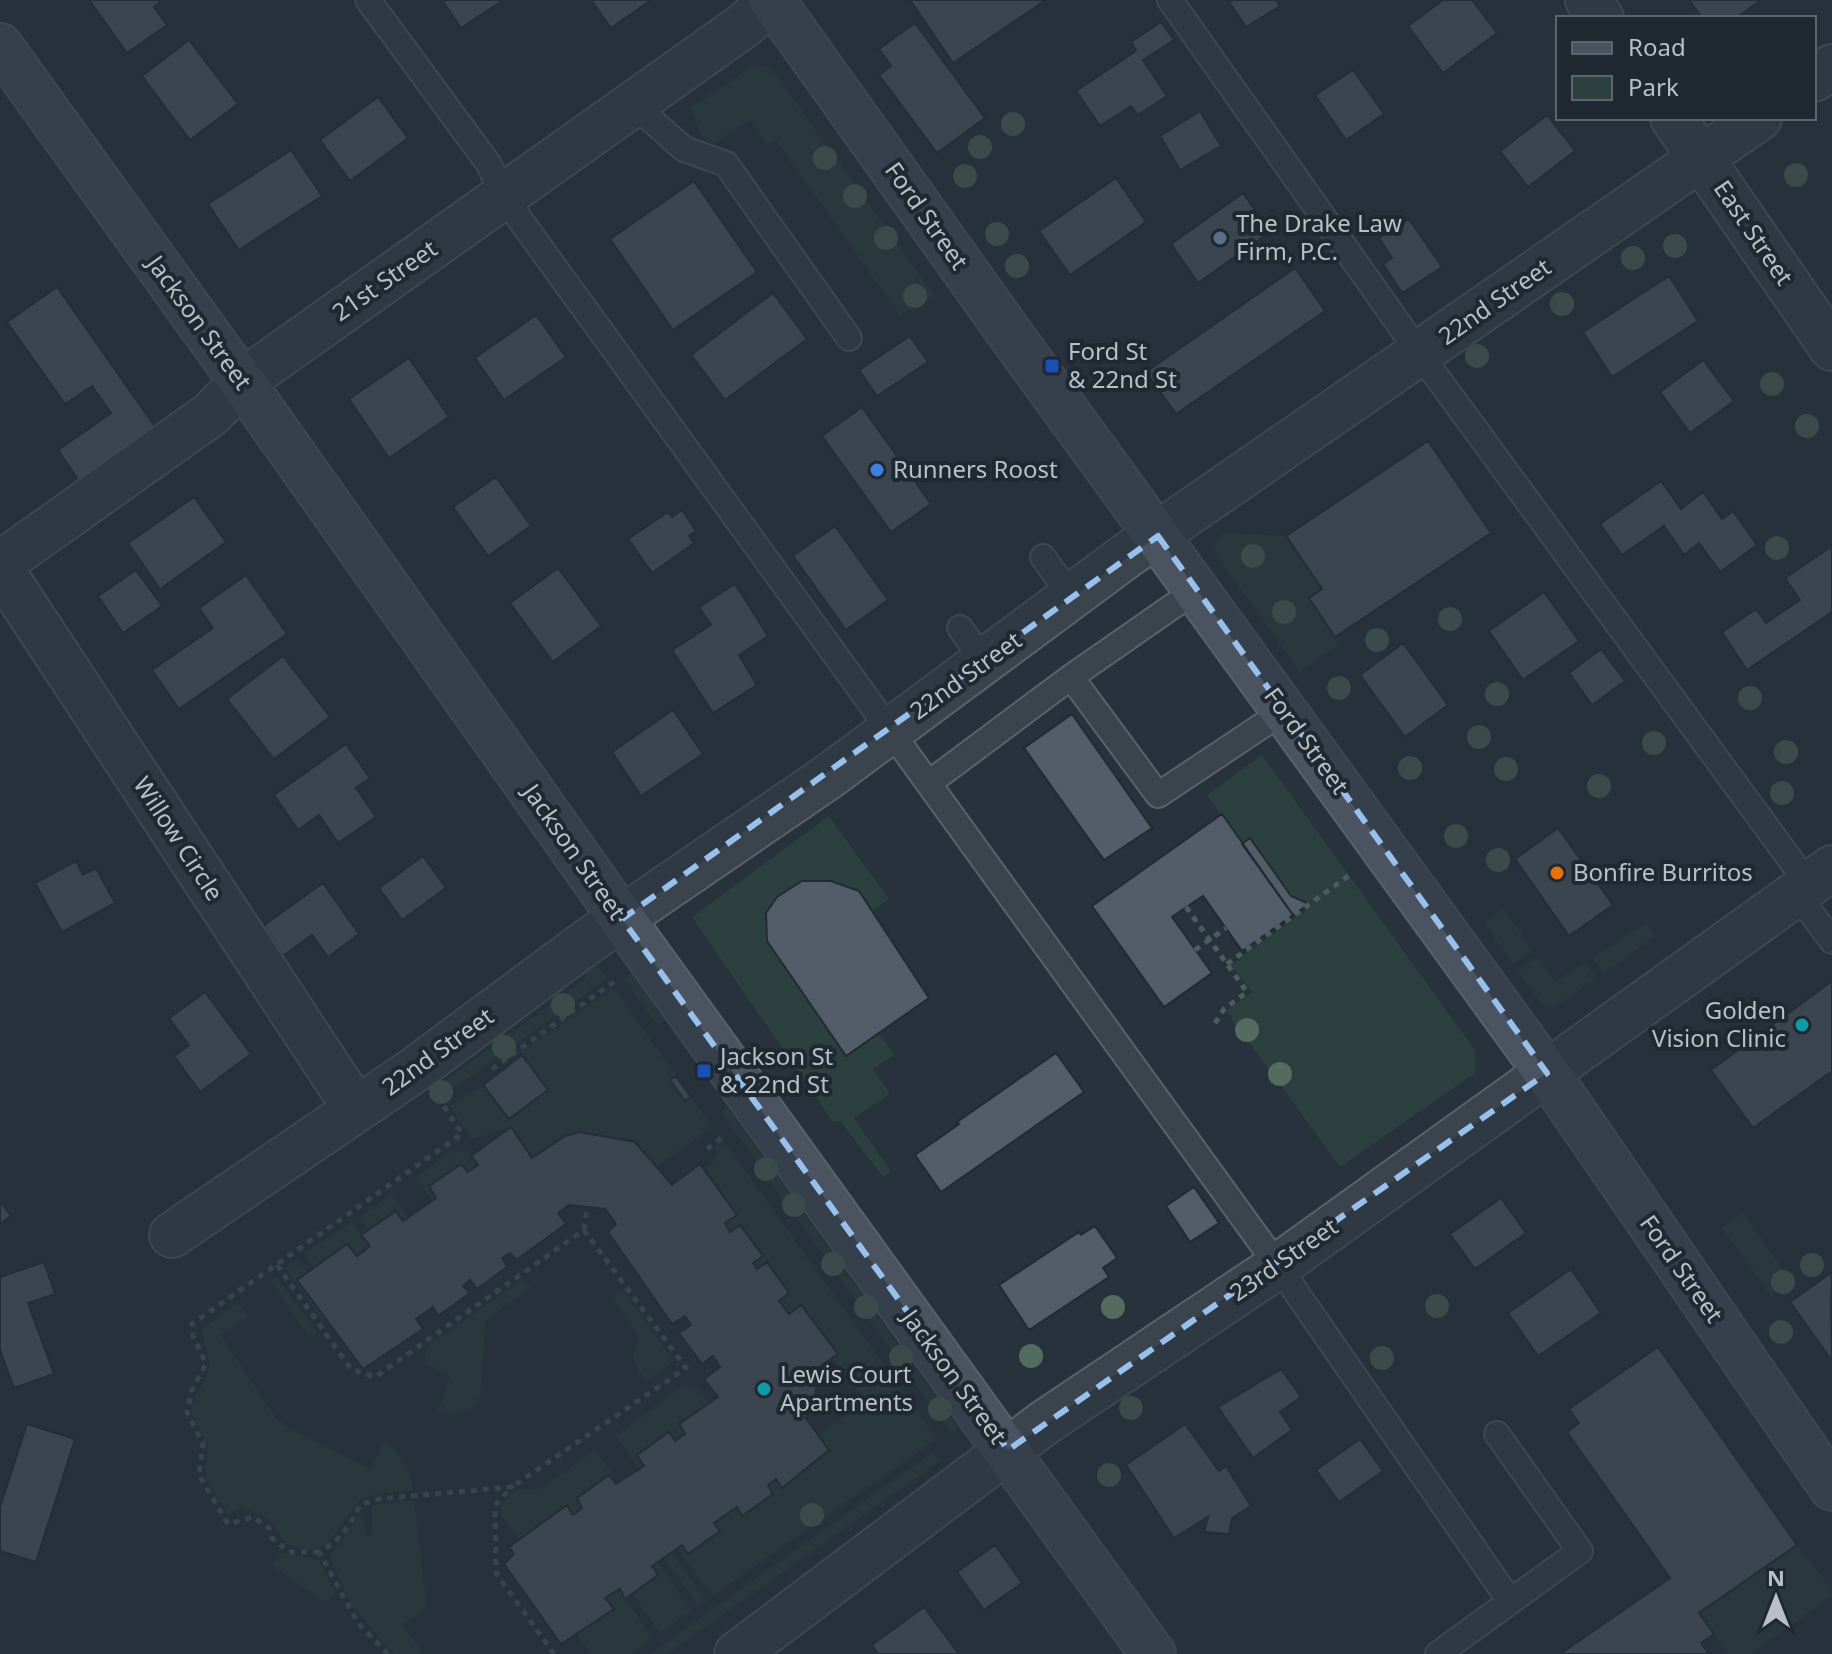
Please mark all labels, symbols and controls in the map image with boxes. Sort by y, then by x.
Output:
legend [1556,16,1816,120]
text: Road [1628,30,1686,63]
text: Park [1628,70,1679,103]
street label: Ford Street [878,155,977,276]
street label: East Street [1707,173,1802,291]
place label: The Drake Law Firm, P.C. [1236,206,1402,267]
marker: The Drake Law Firm, P.C. [1211,229,1229,247]
street label: 21st Street [325,231,443,328]
street label: Jackson Street [139,247,260,396]
street label: 22nd Street [1431,250,1557,352]
place label: Ford St & 22nd St [1068,334,1177,395]
marker: Ford St & 22nd St [1043,357,1061,375]
place label: Runners Roost [893,452,1058,485]
marker: Runners Roost [868,461,886,479]
street label: 22nd Street [903,623,1028,726]
street label: Ford Street [1257,680,1357,800]
street label: Willow Circle [127,770,232,907]
street label: Jackson Street [515,775,634,926]
place label: Bonfire Burritos [1573,855,1753,888]
marker: Bonfire Burritos [1548,864,1566,882]
place label: Golden Vision Clinic [1652,993,1786,1054]
street label: 22nd Street [375,999,500,1102]
marker: Golden Vision Clinic [1793,1016,1811,1034]
place label: Jackson St & 22nd St [718,1039,834,1100]
marker: Jackson St & 22nd St [695,1062,713,1080]
street label: Ford Street [1633,1208,1732,1329]
street label: 23rd Street [1223,1209,1344,1308]
street label: Jackson Street [894,1301,1015,1450]
place label: Lewis Court Apartments [780,1357,913,1418]
marker: Lewis Court Apartments [755,1380,773,1398]
north arrow [1736,1558,1816,1638]
text: N [1767,1562,1785,1592]

